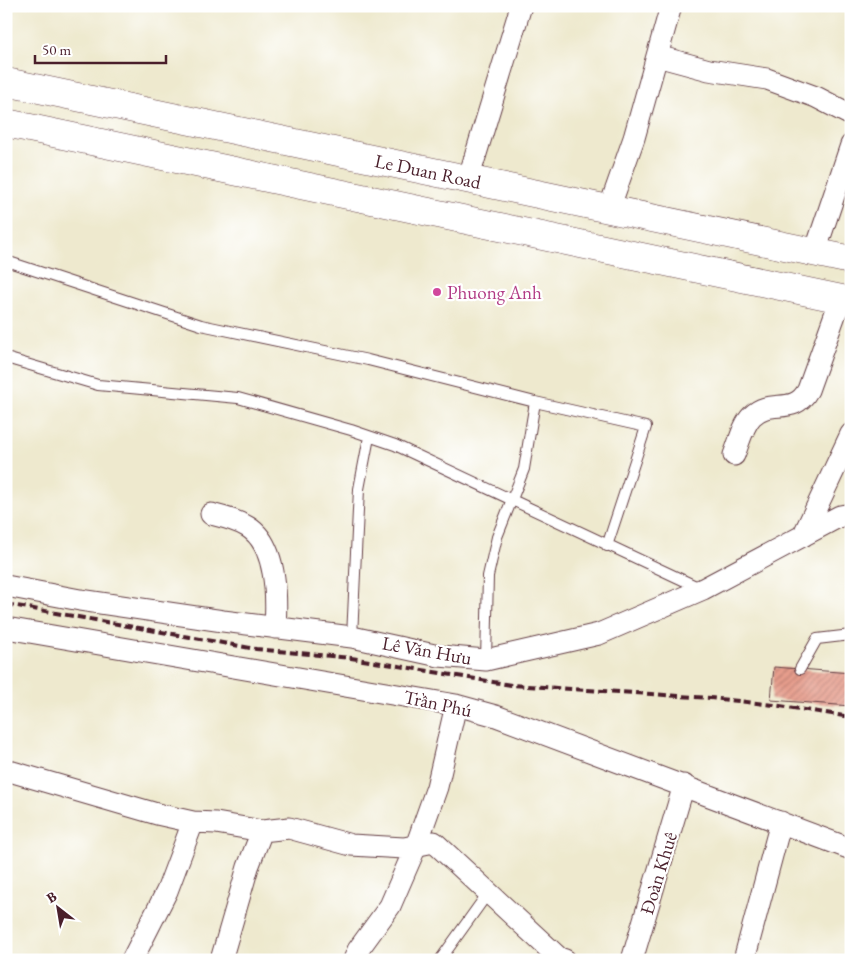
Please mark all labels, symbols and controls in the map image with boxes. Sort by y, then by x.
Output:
scale bar [35,32,166,64]
text: 50 m [42,40,71,59]
street label: Le Duan Road [373,148,484,195]
place label: Phuong Anh [447,280,542,305]
marker: Phuong Anh [431,286,443,298]
street label: Lê Văn Hưu [380,630,474,671]
street label: Trần Phú [402,684,474,723]
street label: Đoàn Khuê [634,829,683,917]
north arrow [32,884,82,934]
text: B [43,887,60,907]

